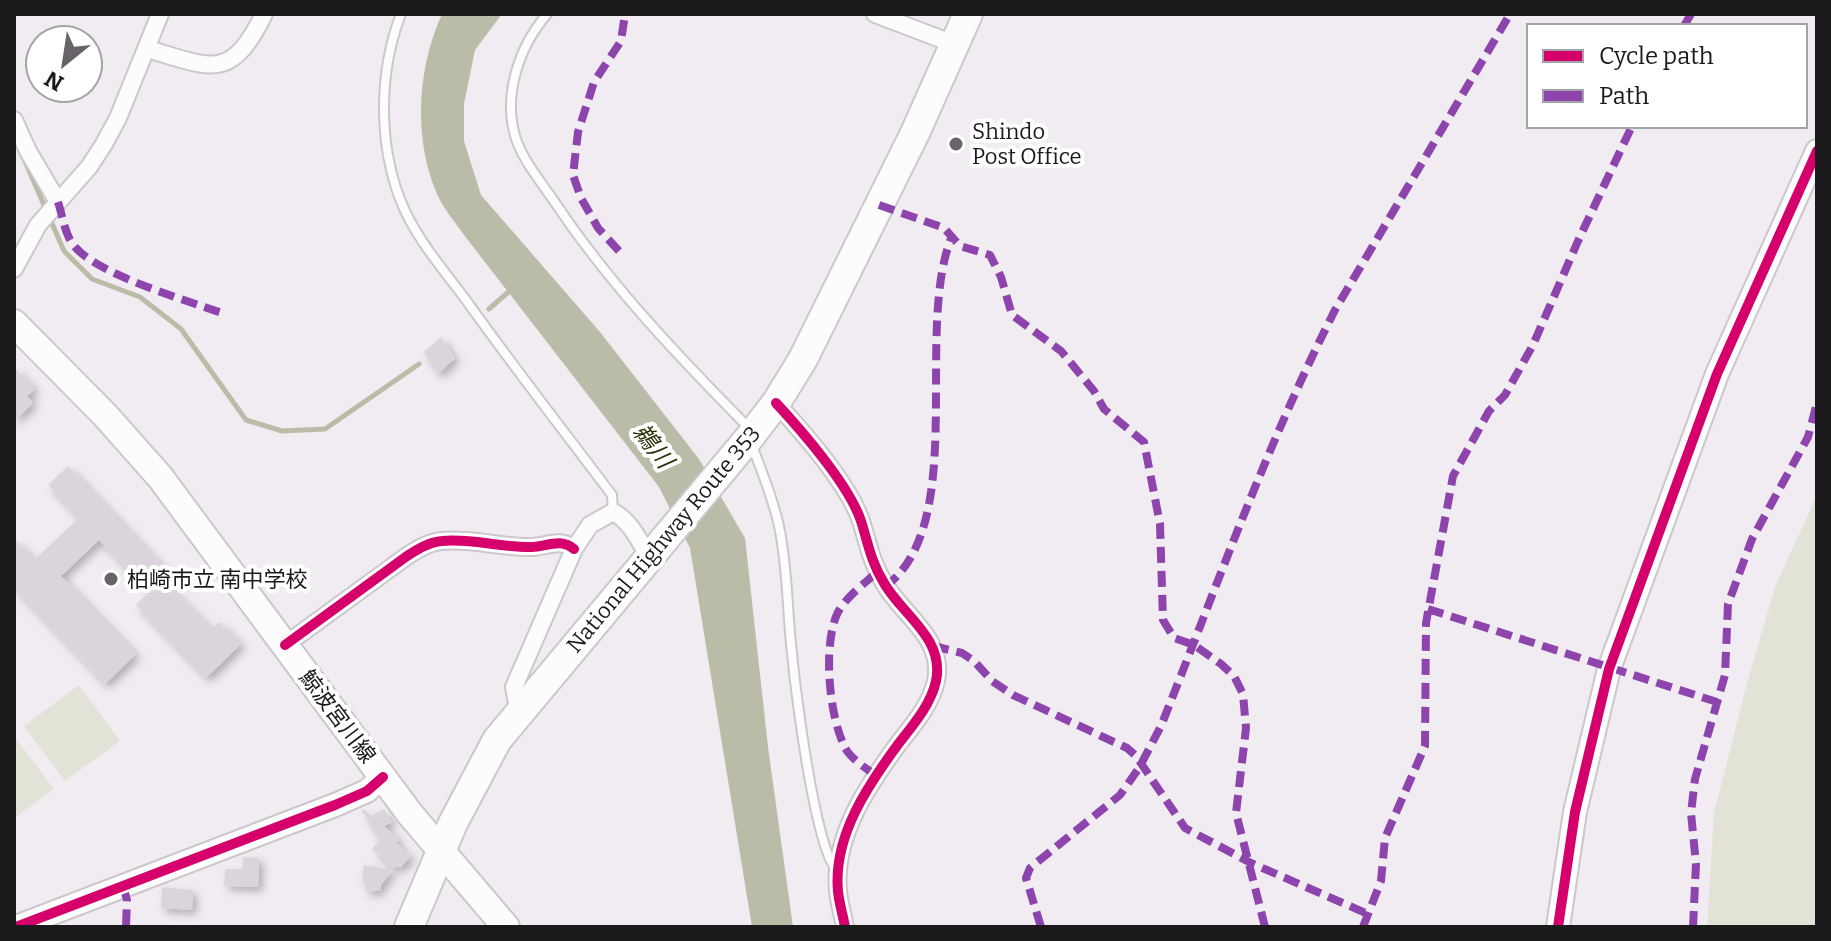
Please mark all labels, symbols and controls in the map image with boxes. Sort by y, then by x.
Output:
north arrow [24,24,104,104]
legend [1527,24,1807,128]
text: Cycle path [1599,42,1714,70]
text: N [40,65,68,97]
text: Path [1599,82,1649,110]
place label: Shindo Post Office [972,118,1082,170]
marker: Shindo Post Office [947,135,965,153]
water label: 鵜川 [627,418,681,476]
street label: National Highway Route 353 [561,421,766,658]
place label: 柏崎市立 南中学校 [127,566,307,593]
marker: 柏崎市立 南中学校 [102,570,120,588]
street label: 鯨波宮川線 [294,664,381,768]

